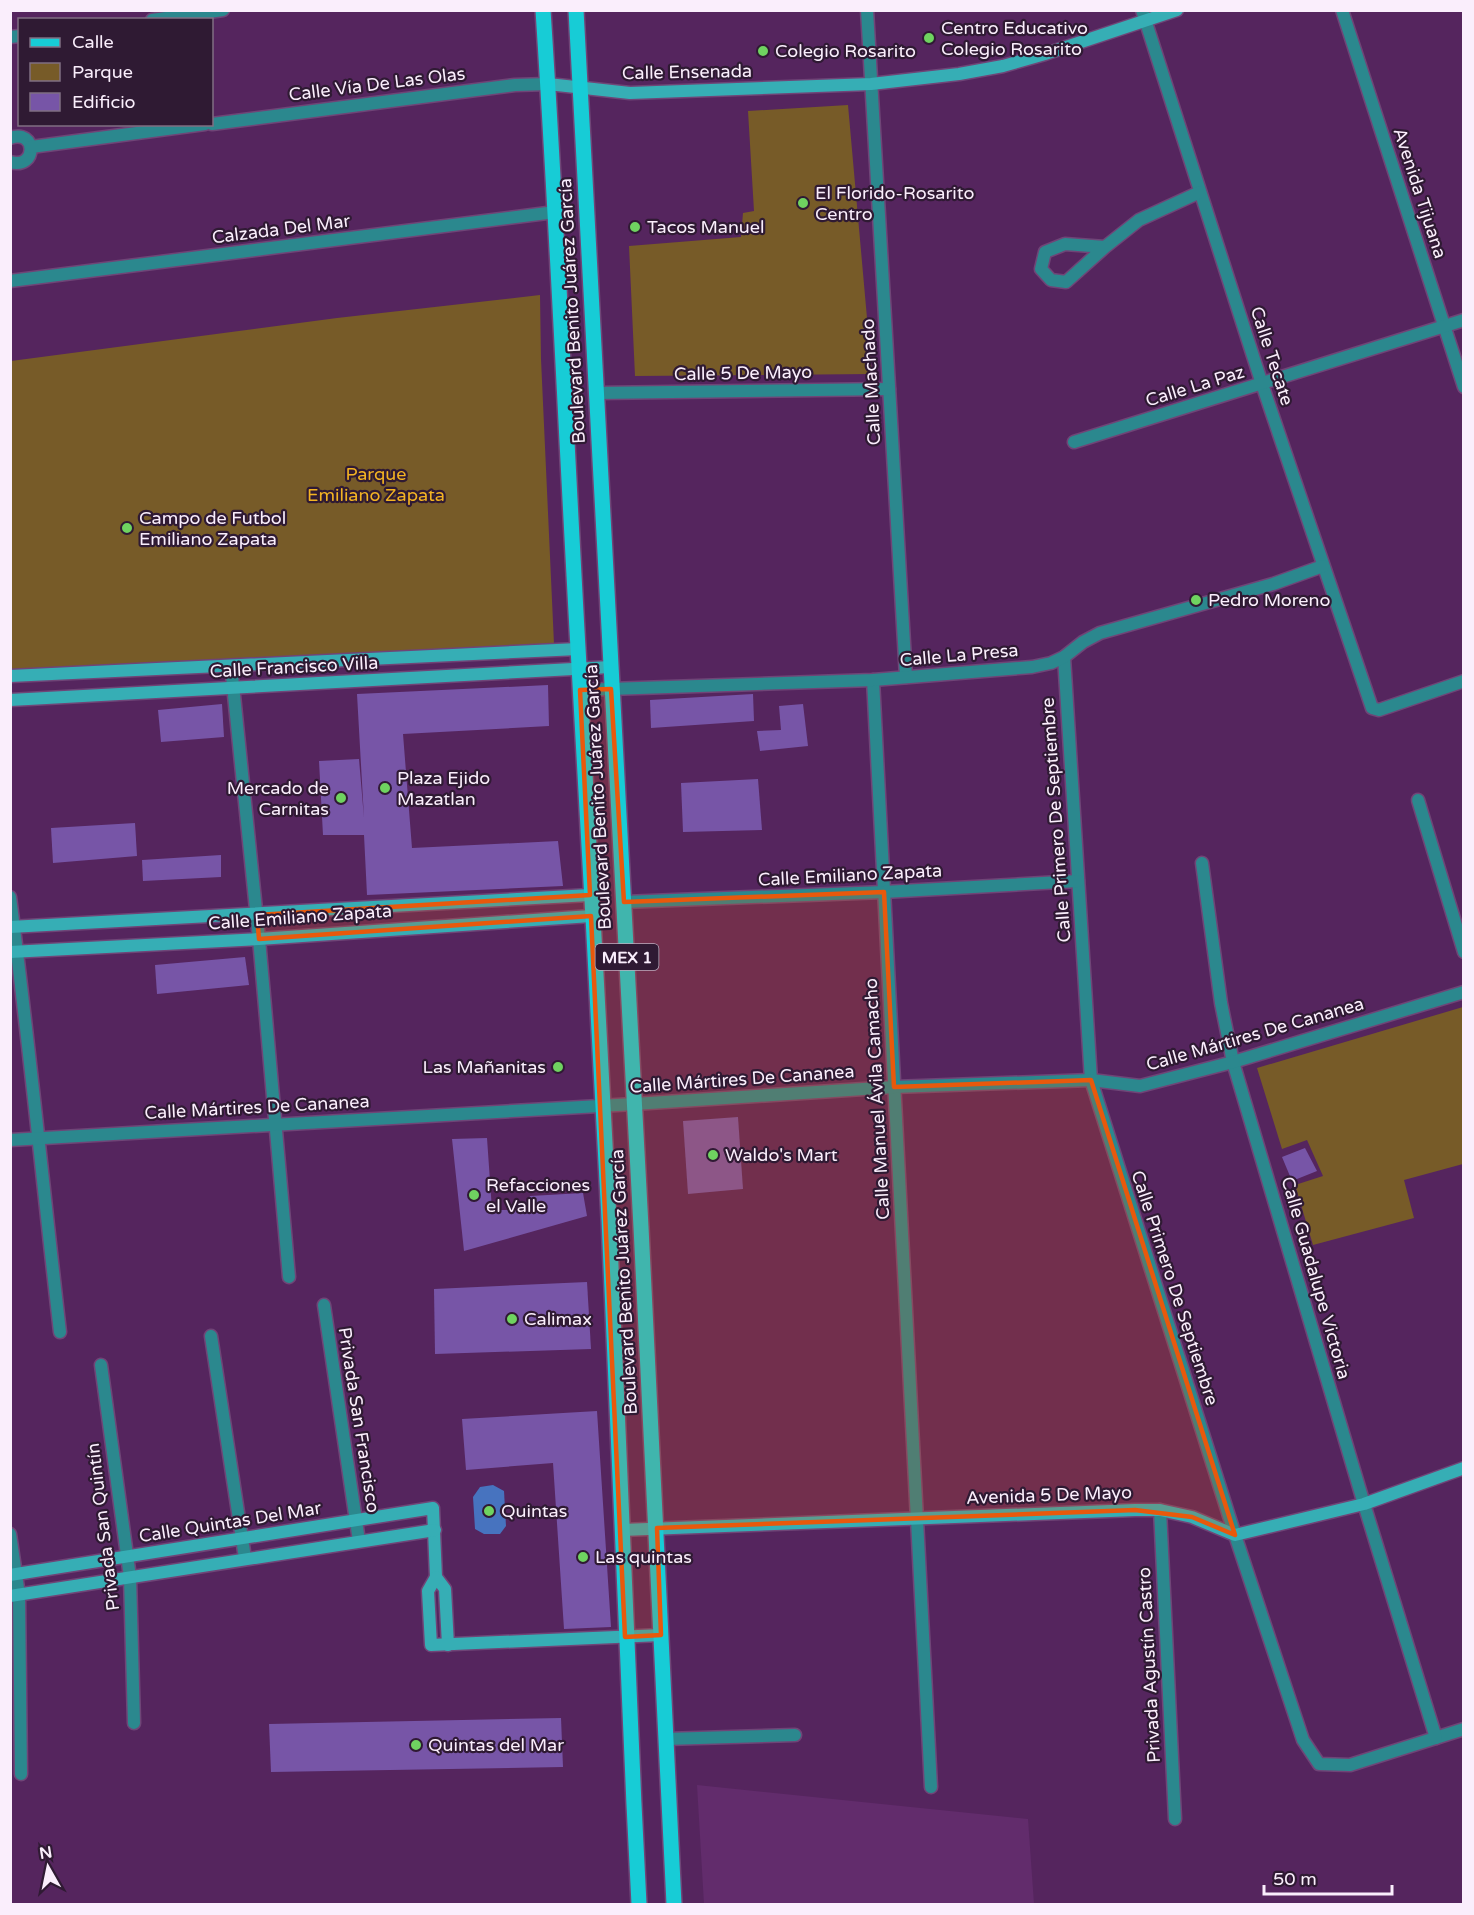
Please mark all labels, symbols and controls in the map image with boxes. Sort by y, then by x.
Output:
place label: Centro Educativo Colegio Rosarito [941,17,1088,60]
legend [18,18,213,126]
text: Calle [72,31,114,53]
marker: Centro Educativo Colegio Rosarito [922,31,936,45]
place label: Colegio Rosarito [775,40,916,62]
marker: Colegio Rosarito [756,44,770,58]
street label: Calle Ensenada [622,60,752,84]
text: Parque [72,61,133,83]
street label: Calle Vía De Las Olas [288,62,466,106]
text: Edificio [72,91,136,113]
street label: Avenida Tijuana [1389,125,1451,261]
street label: Boulevard Benito Juárez García [554,178,590,444]
place label: El Florido-Rosarito Centro [815,182,975,225]
marker: El Florido-Rosarito Centro [796,196,810,210]
street label: Calzada Del Mar [211,210,352,248]
place label: Tacos Manuel [647,216,764,238]
marker: Tacos Manuel [628,220,642,234]
street label: Calle Tecate [1246,304,1298,408]
street label: Calle Machado [857,318,885,446]
street label: Calle 5 De Mayo [674,361,812,385]
street label: Calle La Paz [1143,361,1247,411]
park label: Parque Emiliano Zapata [307,463,445,506]
place label: Campo de Futbol Emiliano Zapata [139,507,286,550]
marker: Campo de Futbol Emiliano Zapata [120,521,134,535]
place label: Pedro Moreno [1208,589,1330,611]
marker: Pedro Moreno [1189,593,1203,607]
street label: Calle La Presa [899,639,1019,671]
street label: Calle Francisco Villa [209,652,379,682]
street label: Boulevard Benito Juárez García [580,664,616,930]
street label: Calle Primero De Septiembre [1036,697,1076,943]
place label: Plaza Ejido Mazatlan [397,767,490,810]
place label: Mercado de Carnitas [227,777,329,820]
marker: Plaza Ejido Mazatlan [378,781,392,795]
marker: Mercado de Carnitas [334,791,348,805]
street label: Calle Emiliano Zapata [757,859,943,891]
street label: Calle Emiliano Zapata [207,900,393,934]
road number: MEX 1 [596,944,658,970]
street label: Calle Manuel Ávila Camacho [860,978,894,1220]
street label: Calle Mártires De Cananea [1144,992,1366,1076]
place label: Las Mañanitas [423,1056,546,1078]
marker: Las Mañanitas [551,1060,565,1074]
street label: Calle Mártires De Cananea [629,1060,855,1098]
street label: Calle Mártires De Cananea [144,1090,370,1124]
place label: Waldo's Mart [725,1144,838,1166]
marker: Waldo's Mart [706,1148,720,1162]
street label: Boulevard Benito Juárez García [606,1149,642,1415]
street label: Calle Primero De Septiembre [1127,1168,1223,1408]
place label: Refacciones el Valle [486,1174,590,1217]
street label: Calle Guadalupe Victoria [1276,1174,1356,1382]
marker: Refacciones el Valle [467,1188,481,1202]
place label: Calimax [524,1308,592,1330]
marker: Calimax [505,1312,519,1326]
street label: Privada San Francisco [333,1326,385,1514]
street label: Privada San Quintín [82,1442,124,1612]
street label: Avenida 5 De Mayo [966,1481,1132,1509]
street label: Calle Quintas Del Mar [137,1497,323,1547]
place label: Quintas [501,1500,567,1522]
marker: Quintas [482,1504,496,1518]
place label: Las quintas [595,1546,692,1568]
marker: Las quintas [576,1550,590,1564]
street label: Privada Agustín Castro [1133,1567,1165,1763]
place label: Quintas del Mar [428,1734,564,1756]
marker: Quintas del Mar [409,1738,423,1752]
north arrow [18,1837,78,1897]
text: N [38,1842,54,1864]
scale bar [1264,1858,1392,1896]
text: 50 m [1273,1868,1317,1890]

